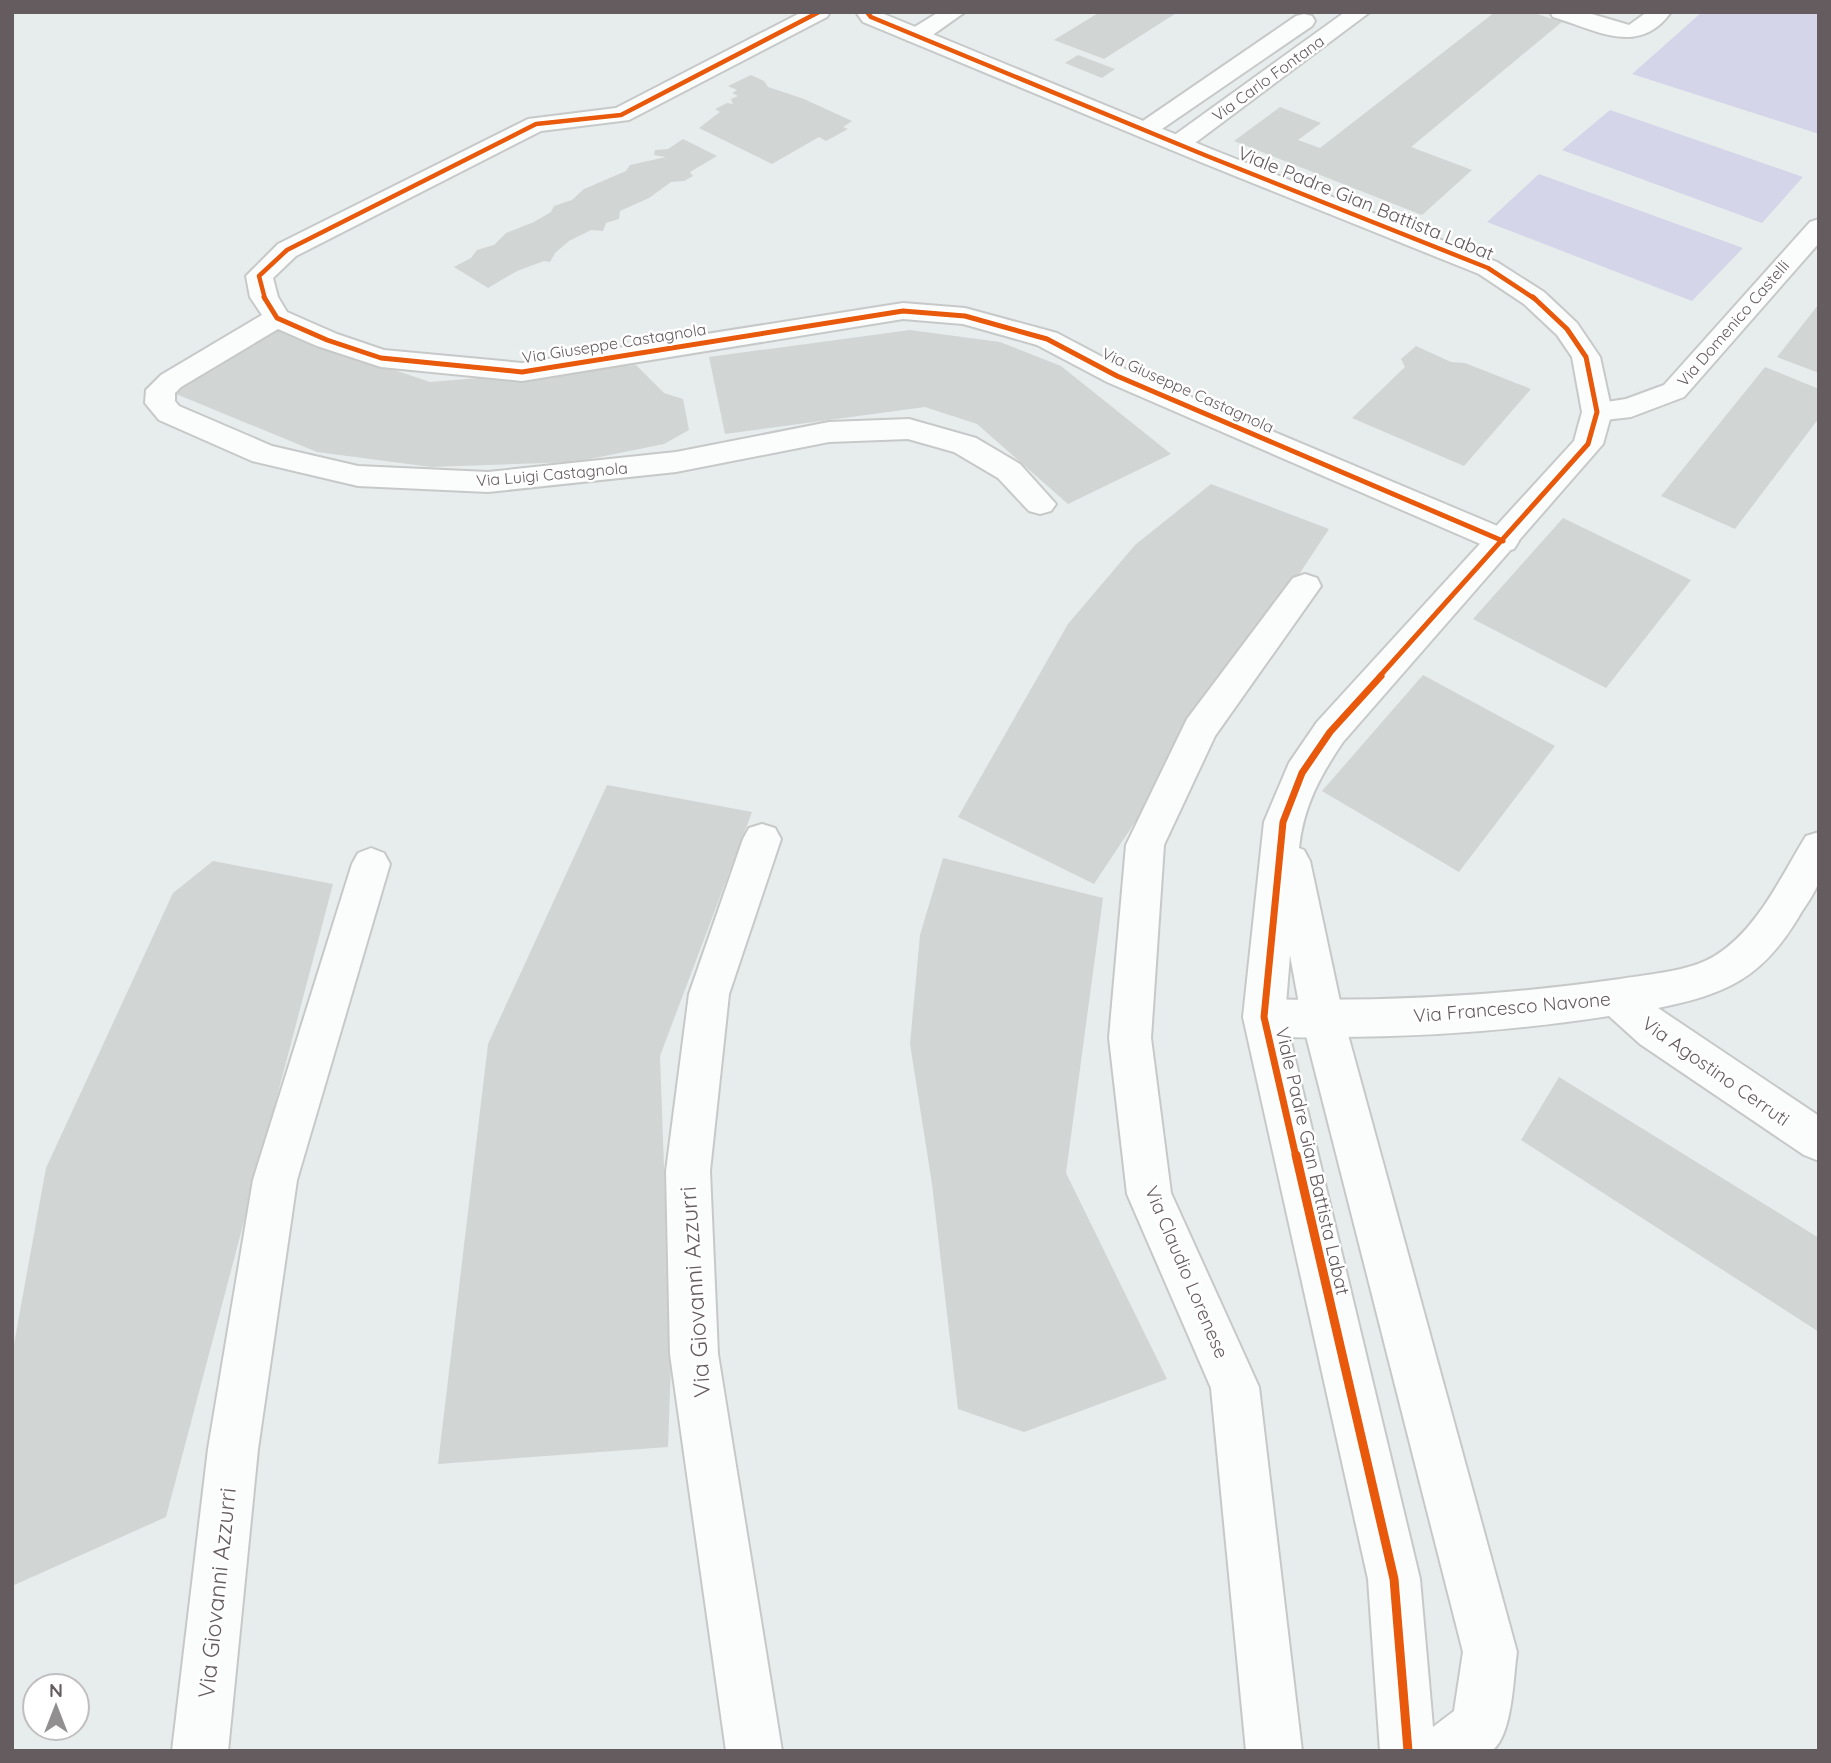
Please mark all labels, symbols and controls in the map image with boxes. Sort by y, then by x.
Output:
street label: Via Carlo Fontana [1208,31,1328,125]
street label: Viale Padre Gian Battista Labat [1234,140,1498,266]
street label: Via Domenico Castelli [1673,256,1793,390]
street label: Via Giuseppe Castagnola [520,319,708,367]
street label: Via Giuseppe Castagnola [1099,343,1277,437]
street label: Via Luigi Castagnola [475,457,629,491]
street label: Via Francesco Navone [1412,986,1612,1028]
street label: Via Agostino Cerruti [1638,1011,1794,1131]
street label: Viale Padre Gian Battista Labat [1270,1025,1356,1297]
street label: Via Claudio Lorenese [1140,1182,1234,1362]
street label: Via Giovanni Azzurri [673,1185,716,1399]
street label: Via Giovanni Azzurri [191,1486,242,1700]
north arrow [21,1672,91,1742]
text: N [49,1678,63,1702]

